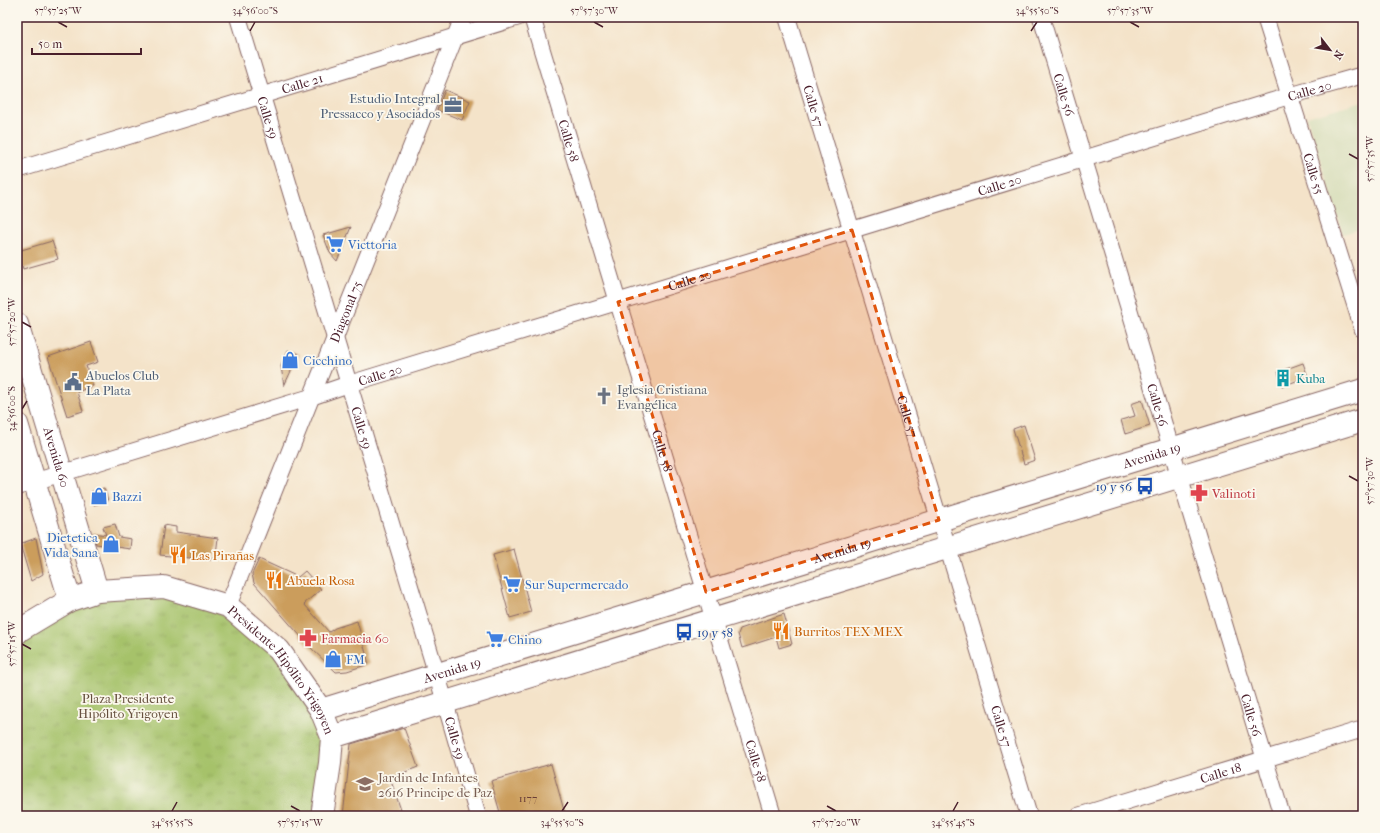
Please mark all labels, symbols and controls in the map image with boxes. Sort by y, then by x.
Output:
text: 57°57'25"W [34,5,83,17]
text: 34°56'00"S [232,5,278,17]
text: 57°57'30"W [570,5,619,17]
text: 34°55'50"S [1015,5,1059,17]
text: 57°57'35"W [1107,5,1154,17]
scale bar [32,30,141,56]
north arrow [1310,30,1350,70]
text: 50 m [38,37,62,51]
text: N [1330,48,1346,62]
street label: Calle 21 [280,70,325,97]
street label: Calle 56 [1050,72,1078,119]
street label: Calle 20 [1286,77,1333,104]
street label: Calle 57 [800,83,827,129]
place label: Estudio Integral Pressacco y Asociados [320,91,440,121]
street label: Calle 59 [254,95,281,141]
office icon: Estudio Integral Pressacco y Asociados [443,95,463,115]
street label: Calle 58 [555,118,582,164]
text: 57°57'35"W [1364,135,1376,182]
street label: Calle 55 [1300,151,1327,196]
street label: Calle 20 [976,171,1023,199]
supermarket icon: Victtoria [325,234,345,254]
place label: Victtoria [347,237,398,252]
street label: Calle 20 [666,266,714,294]
street label: Diagonal 75 [327,278,365,345]
text: 57°57'20"W [6,297,18,346]
shop icon: Cicchino [280,350,300,370]
place label: Cicchino [303,353,352,368]
street label: Calle 20 [356,361,404,389]
place label: Abuelos Club La Plata [85,368,159,398]
building icon: Kuba [1273,368,1293,388]
place label: Kuba [1296,371,1326,386]
public building icon: Abuelos Club La Plata [63,372,83,392]
place label: Iglesia Cristiana Evangélica [617,382,708,412]
street label: Calle 56 [1144,382,1171,429]
text: 34°56'00"S [6,386,18,432]
church icon: Iglesia Cristiana Evangélica [594,386,614,406]
street label: Calle 57 [894,393,921,439]
street label: Calle 59 [348,405,375,451]
street label: Avenida 60 [40,424,73,489]
street label: Calle 58 [649,428,676,474]
street label: Avenida 19 [1120,439,1183,472]
text: 57°57'30"W [1364,456,1376,505]
bus stop icon: 19 y 56 [1135,476,1155,496]
place label: 19 y 56 [1095,479,1133,494]
pharmacy icon: Valinoti [1189,483,1209,503]
shop icon: Bazzi [89,486,109,506]
place label: Valinoti [1211,486,1256,501]
place label: Bazzi [112,489,142,504]
place label: Dietetica Vida Sana [43,530,99,560]
shop icon: Dietetica Vida Sana [101,534,121,554]
street label: Avenida 19 [811,535,873,567]
restaurant icon: Las Pirañas [168,545,188,565]
place label: Las Pirañas [191,548,254,563]
restaurant icon: Abuela Rosa [264,570,284,590]
place label: Abuela Rosa [286,573,356,588]
supermarket icon: Sur Supermercado [502,574,522,594]
place label: Sur Supermercado [525,577,629,592]
street label: Presidente Hipólito Yrigoyen [225,602,337,737]
text: 57°57'15"W [6,620,18,667]
restaurant icon: Burritos TEX MEX [771,621,791,641]
bus stop icon: 19 y 58 [674,622,694,642]
place label: Burritos TEX MEX [794,624,903,639]
place label: 19 y 58 [697,625,733,640]
pharmacy icon: Farmacia 60 [298,628,318,648]
supermarket icon: Chino [485,629,505,649]
place label: Farmacia 60 [321,631,389,646]
place label: Chino [508,632,542,647]
shop icon: FM [323,649,343,669]
place label: FM [346,652,365,667]
street label: Avenida 19 [420,654,483,686]
park label: Plaza Presidente Hipólito Yrigoyen [78,691,178,721]
street label: Calle 56 [1238,692,1265,739]
street label: Calle 57 [988,704,1015,749]
street label: Calle 59 [442,715,468,761]
street label: Calle 58 [742,738,769,784]
street label: Calle 18 [1198,760,1243,786]
place label: Jardin de Infantes 2616 Principe de Paz [377,770,493,800]
school or university icon: Jardin de Infantes 2616 Principe de Paz [355,774,375,794]
house number: 1177 [519,792,537,805]
text: 34°55'55"S [151,817,193,829]
text: 57°57'15"W [277,817,324,829]
text: 34°55'50"S [540,817,584,829]
text: 57°57'20"W [812,817,861,829]
text: 34°55'45"S [931,817,975,829]

